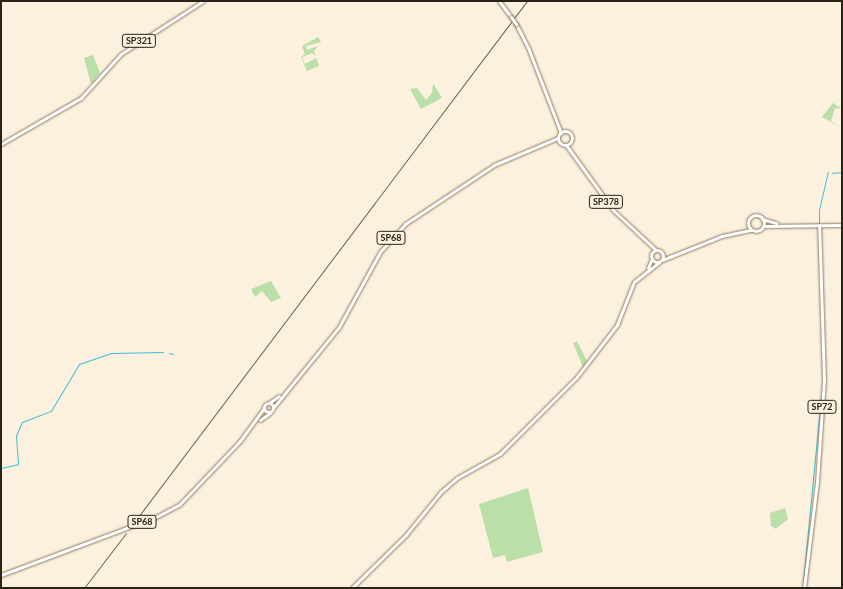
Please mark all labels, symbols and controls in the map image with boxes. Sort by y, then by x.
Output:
road number: SP321 [121,34,157,48]
road number: SP378 [588,195,624,209]
road number: SP68 [376,231,406,245]
road number: SP72 [807,400,837,414]
road number: SP68 [127,515,157,529]

